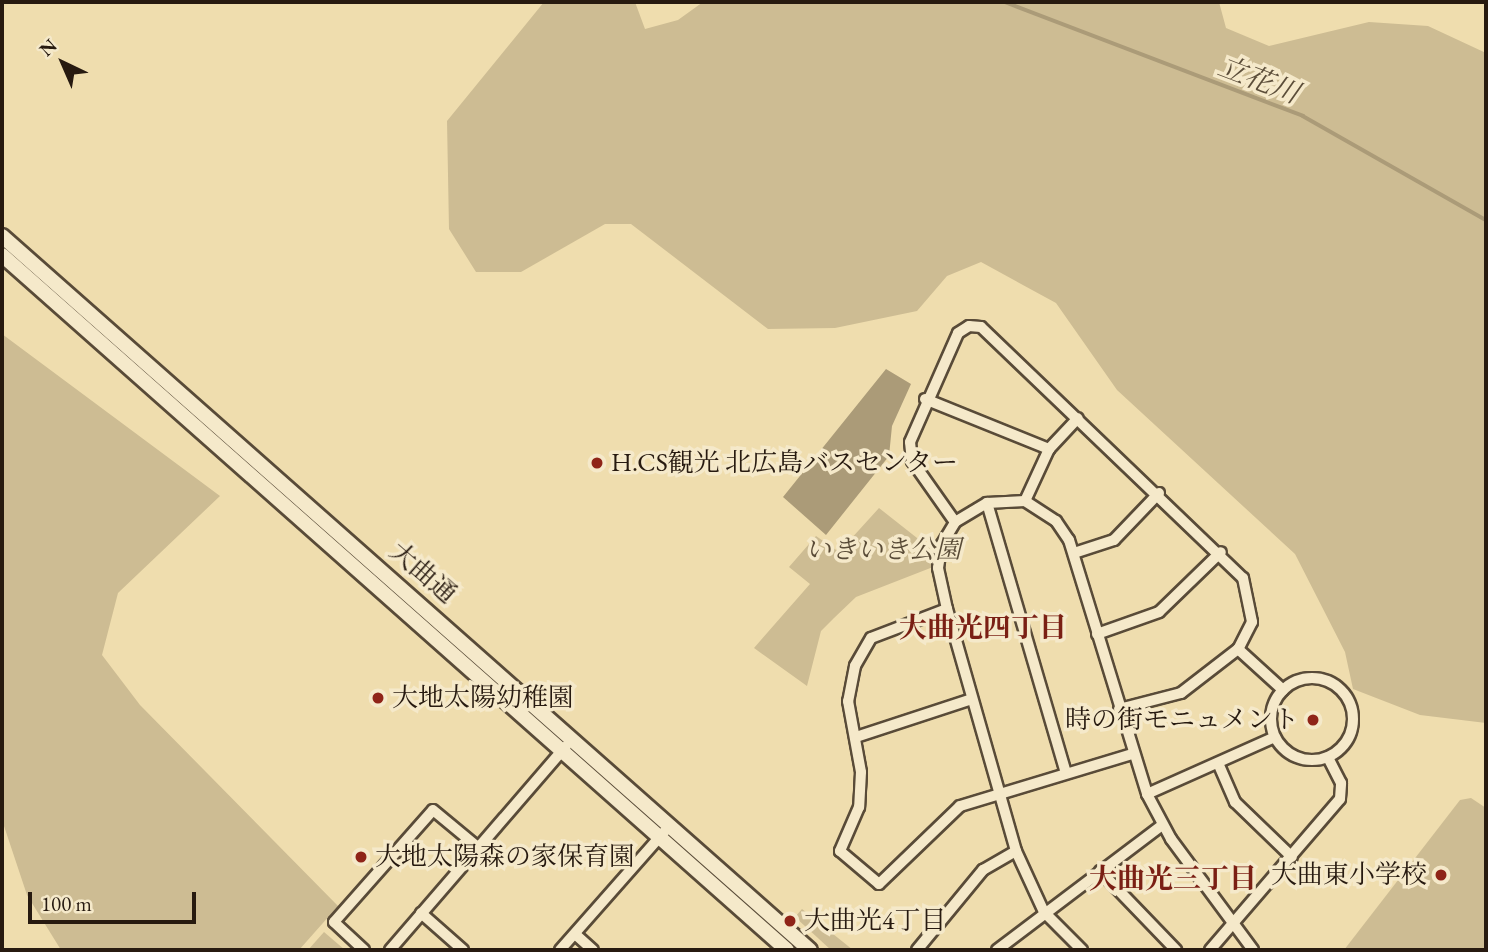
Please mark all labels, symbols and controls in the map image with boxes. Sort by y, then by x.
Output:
north arrow [28,28,98,98]
text: N [34,33,62,62]
water label: 立花川 [1214,48,1304,110]
place label: H.CS観光 北広島バスセンター [611,447,959,479]
marker: H.CS観光 北広島バスセンター [589,455,605,471]
park label: いきいき公園 [805,534,961,566]
street label: 大曲通 [383,536,463,610]
district label: 大曲光四丁目 [899,610,1067,644]
place label: 大地太陽幼稚園 [392,682,574,714]
marker: 大地太陽幼稚園 [370,690,386,706]
place label: 時の街モニュメント [1065,704,1299,736]
marker: 時の街モニュメント [1305,712,1321,728]
place label: 大地太陽森の家保育園 [375,841,635,873]
marker: 大地太陽森の家保育園 [353,849,369,865]
place label: 大曲東小学校 [1271,859,1427,891]
district label: 大曲光三丁目 [1089,861,1257,895]
marker: 大曲東小学校 [1433,867,1449,883]
scale bar [32,878,200,922]
text: 100 m [41,890,92,917]
place label: 大曲光4丁目 [804,905,946,937]
marker: 大曲光4丁目 [782,913,798,929]

